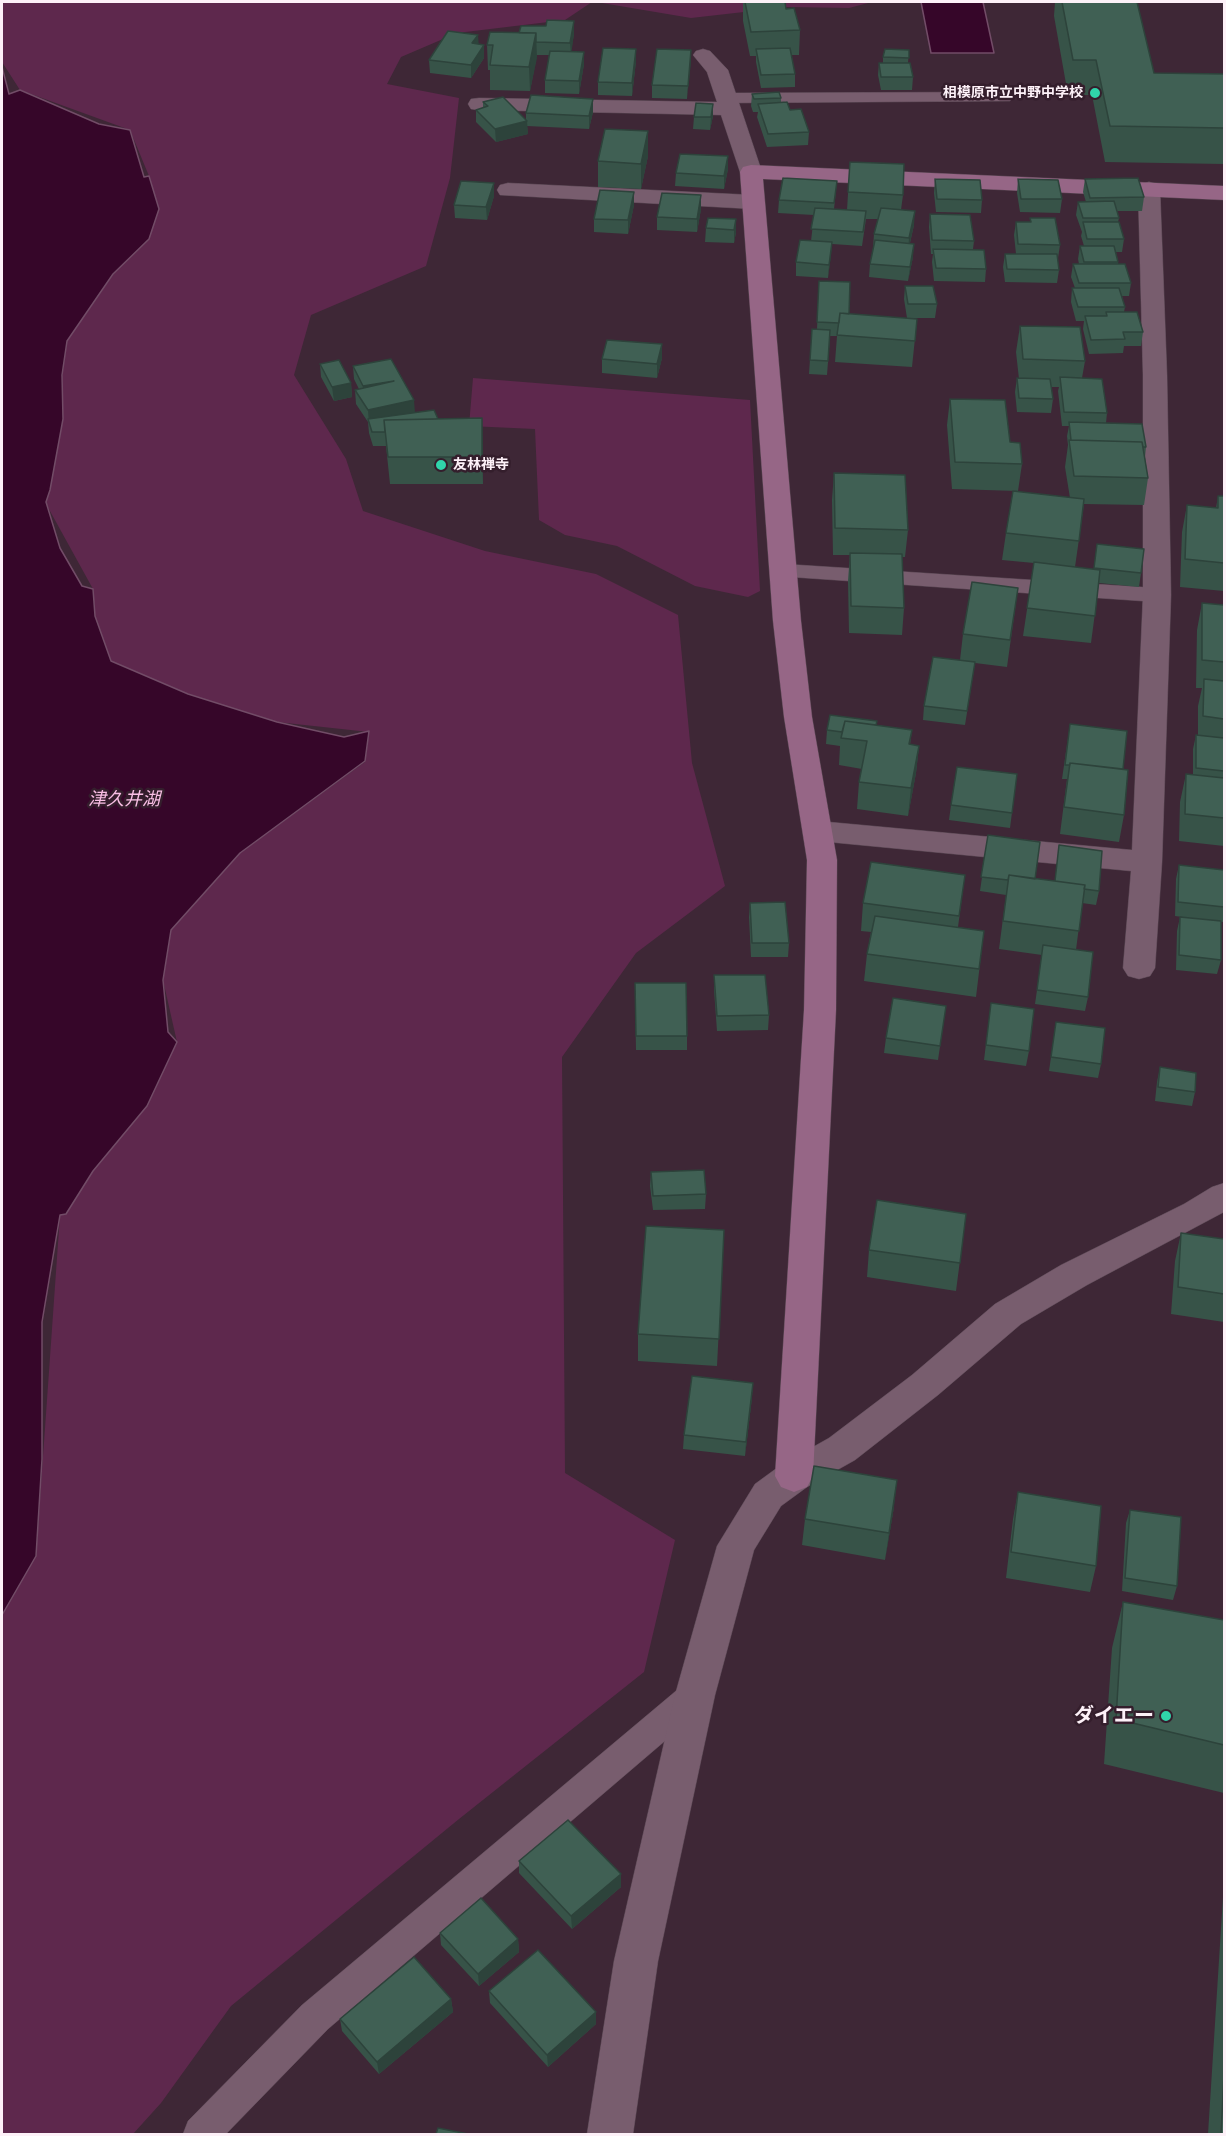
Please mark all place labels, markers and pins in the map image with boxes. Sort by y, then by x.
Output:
place label: 相模原市立中野中学校 [943,85,1083,101]
marker: 相模原市立中野中学校 [1088,86,1102,100]
place label: 友林禅寺 [453,457,509,473]
marker: 友林禅寺 [434,458,448,472]
place label: ダイエー [1074,1704,1154,1728]
marker: ダイエー [1159,1709,1173,1723]

